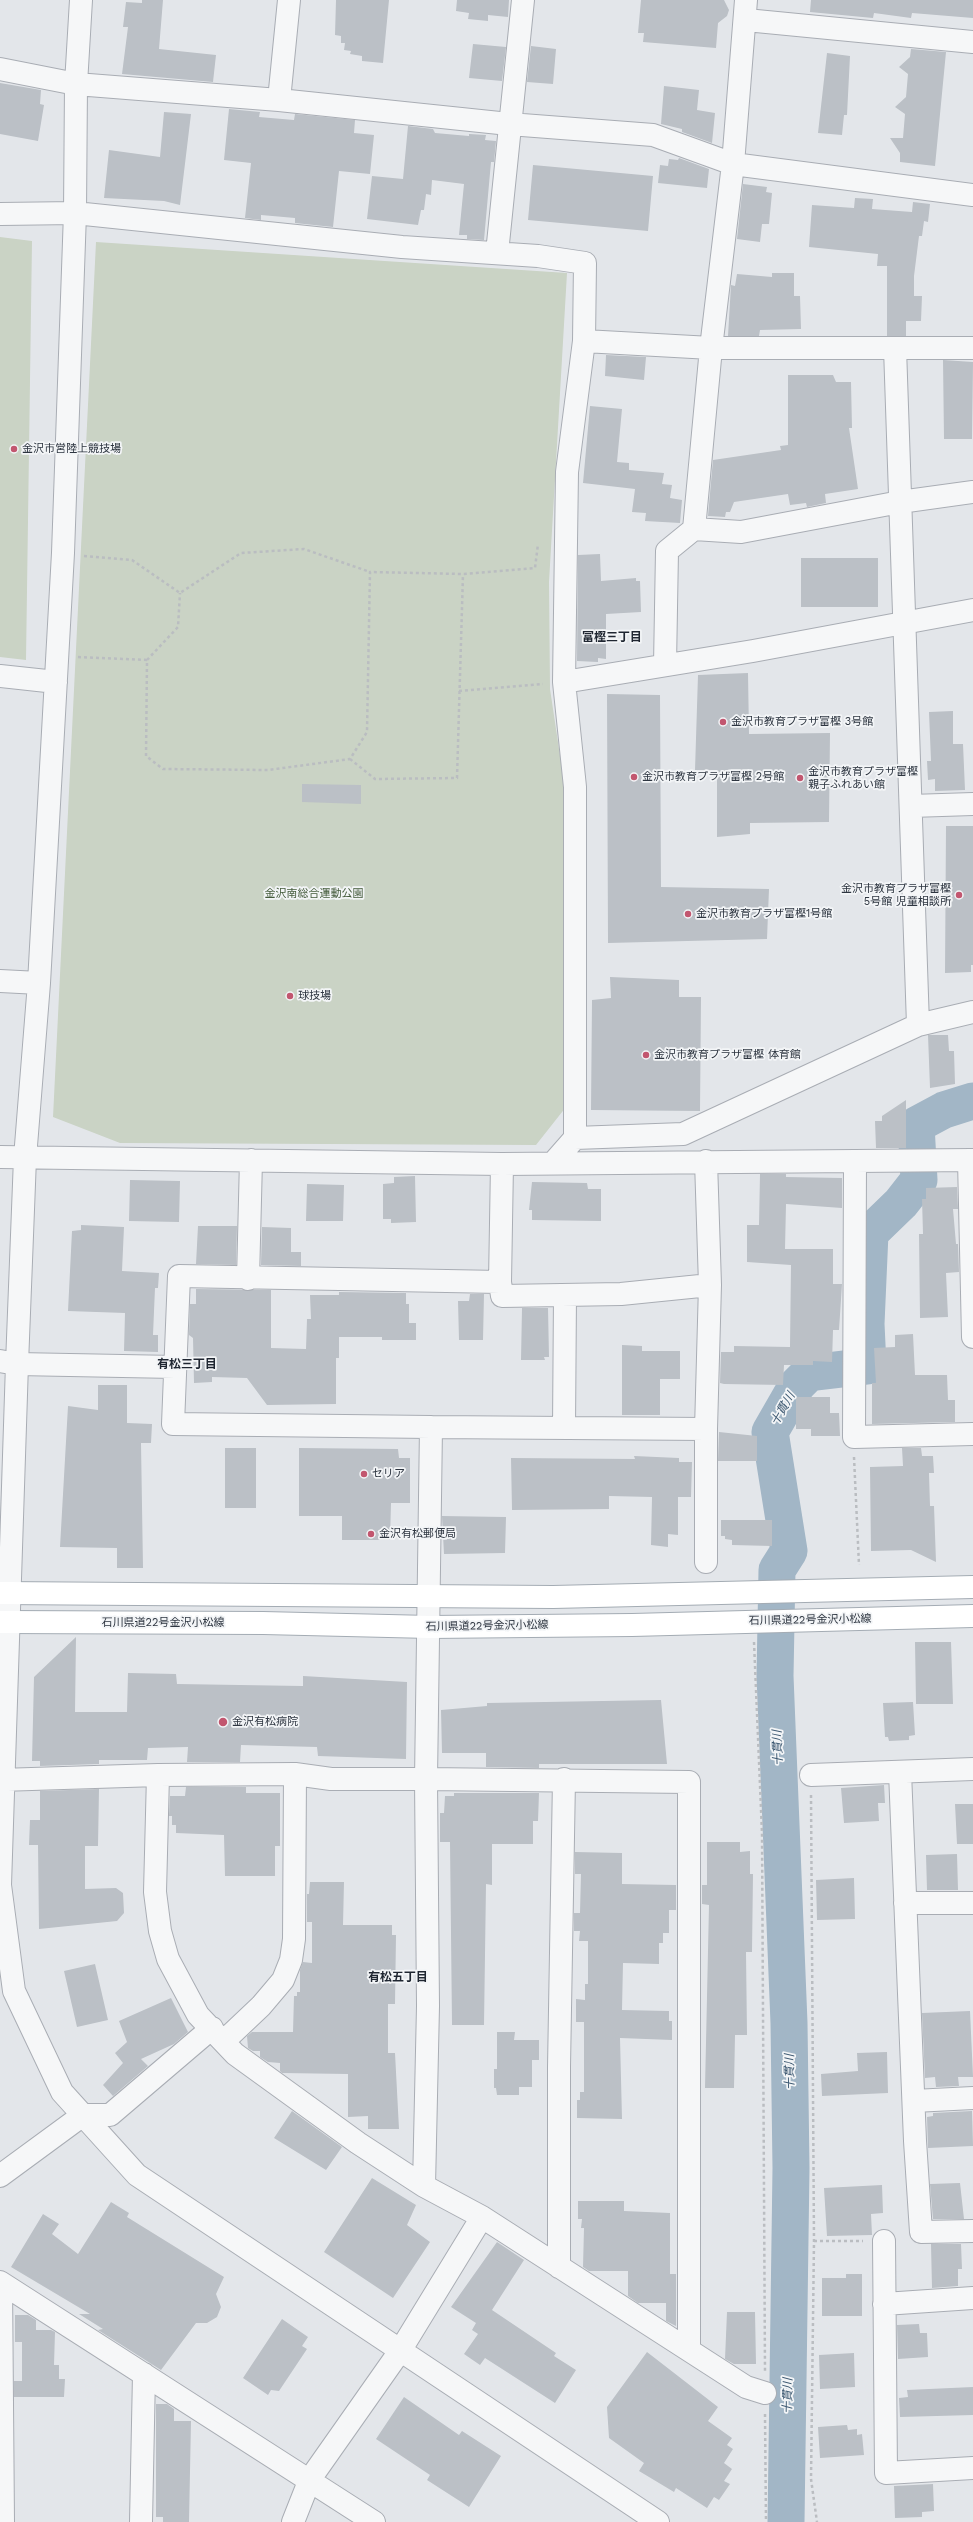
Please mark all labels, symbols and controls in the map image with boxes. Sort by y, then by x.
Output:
place label: 金沢市営陸上競技場 [22,442,121,456]
marker: 金沢市営陸上競技場 [9,444,19,454]
district label: 富樫三丁目 [582,630,642,644]
place label: 金沢市教育プラザ富樫 3号館 [731,715,873,729]
marker: 金沢市教育プラザ富樫 3号館 [718,717,728,727]
place label: 金沢市教育プラザ富樫 親子ふれあい館 [808,765,918,791]
place label: 金沢市教育プラザ富樫 2号館 [642,770,784,784]
marker: 金沢市教育プラザ富樫 2号館 [629,772,639,782]
marker: 金沢市教育プラザ富樫 親子ふれあい館 [795,773,805,783]
place label: 金沢市教育プラザ富樫 5号館 児童相談所 [841,882,951,908]
park label: 金沢南総合運動公園 [265,887,363,901]
marker: 金沢市教育プラザ富樫 5号館 児童相談所 [954,890,964,900]
place label: 金沢市教育プラザ富樫1号館 [696,907,832,921]
marker: 金沢市教育プラザ富樫1号館 [683,909,693,919]
place label: 球技場 [298,989,331,1003]
marker: 球技場 [285,991,295,1001]
place label: 金沢市教育プラザ富樫 体育館 [654,1048,801,1062]
marker: 金沢市教育プラザ富樫 体育館 [641,1050,651,1060]
district label: 有松三丁目 [157,1357,217,1371]
water label: 十貫川 [768,1390,798,1428]
place label: セリア [372,1467,405,1481]
marker: セリア [359,1469,369,1479]
place label: 金沢有松郵便局 [379,1527,456,1541]
marker: 金沢有松郵便局 [366,1529,376,1539]
street label: 石川県道22号金沢小松線 [748,1612,872,1628]
street label: 石川県道22号金沢小松線 [102,1616,224,1630]
street label: 石川県道22号金沢小松線 [425,1618,549,1634]
place label: 金沢有松病院 [232,1715,298,1729]
marker: 金沢有松病院 [217,1716,229,1728]
water label: 十貫川 [770,1730,786,1766]
district label: 有松五丁目 [368,1970,428,1984]
water label: 十貫川 [782,2054,798,2090]
water label: 十貫川 [780,2378,796,2414]

